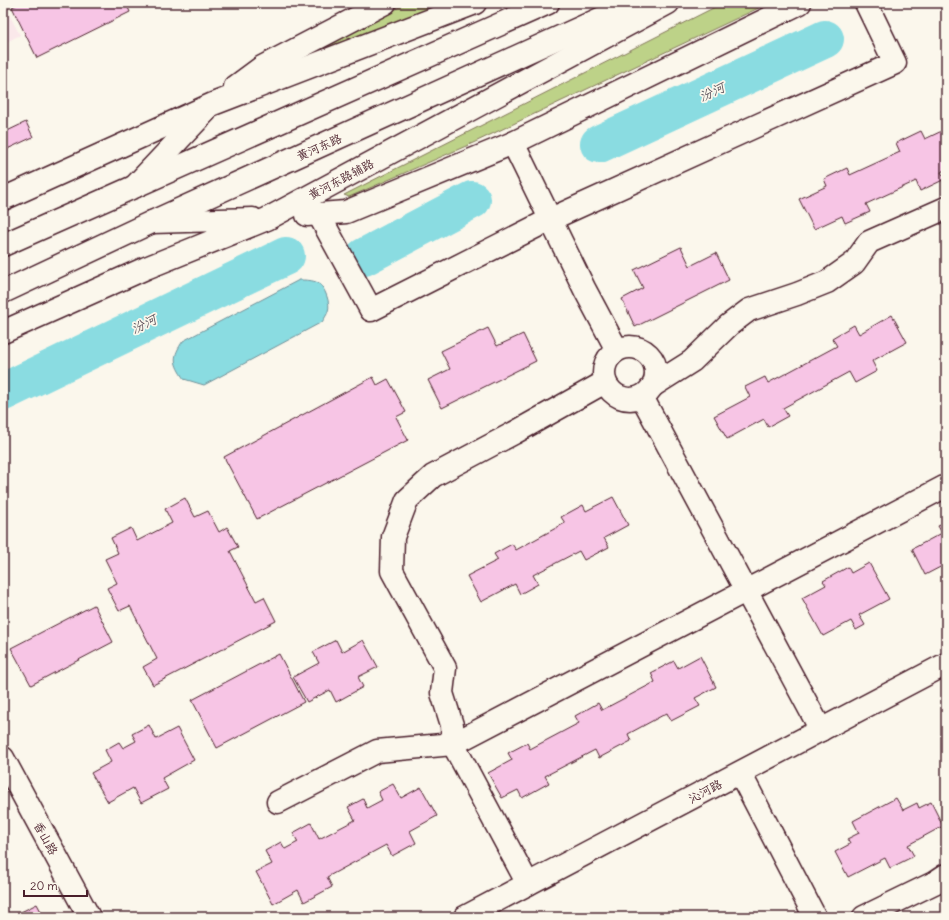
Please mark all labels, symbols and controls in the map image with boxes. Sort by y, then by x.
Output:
water label: 汾河 [697,78,729,105]
street label: 黄河东路 [294,130,344,164]
street label: 黄河东路辅路 [306,155,376,203]
water label: 汾河 [129,310,161,337]
street label: 沁河路 [686,776,724,806]
street label: 香山路 [31,819,61,857]
scale bar [24,872,87,898]
text: 20 m [30,878,58,893]

